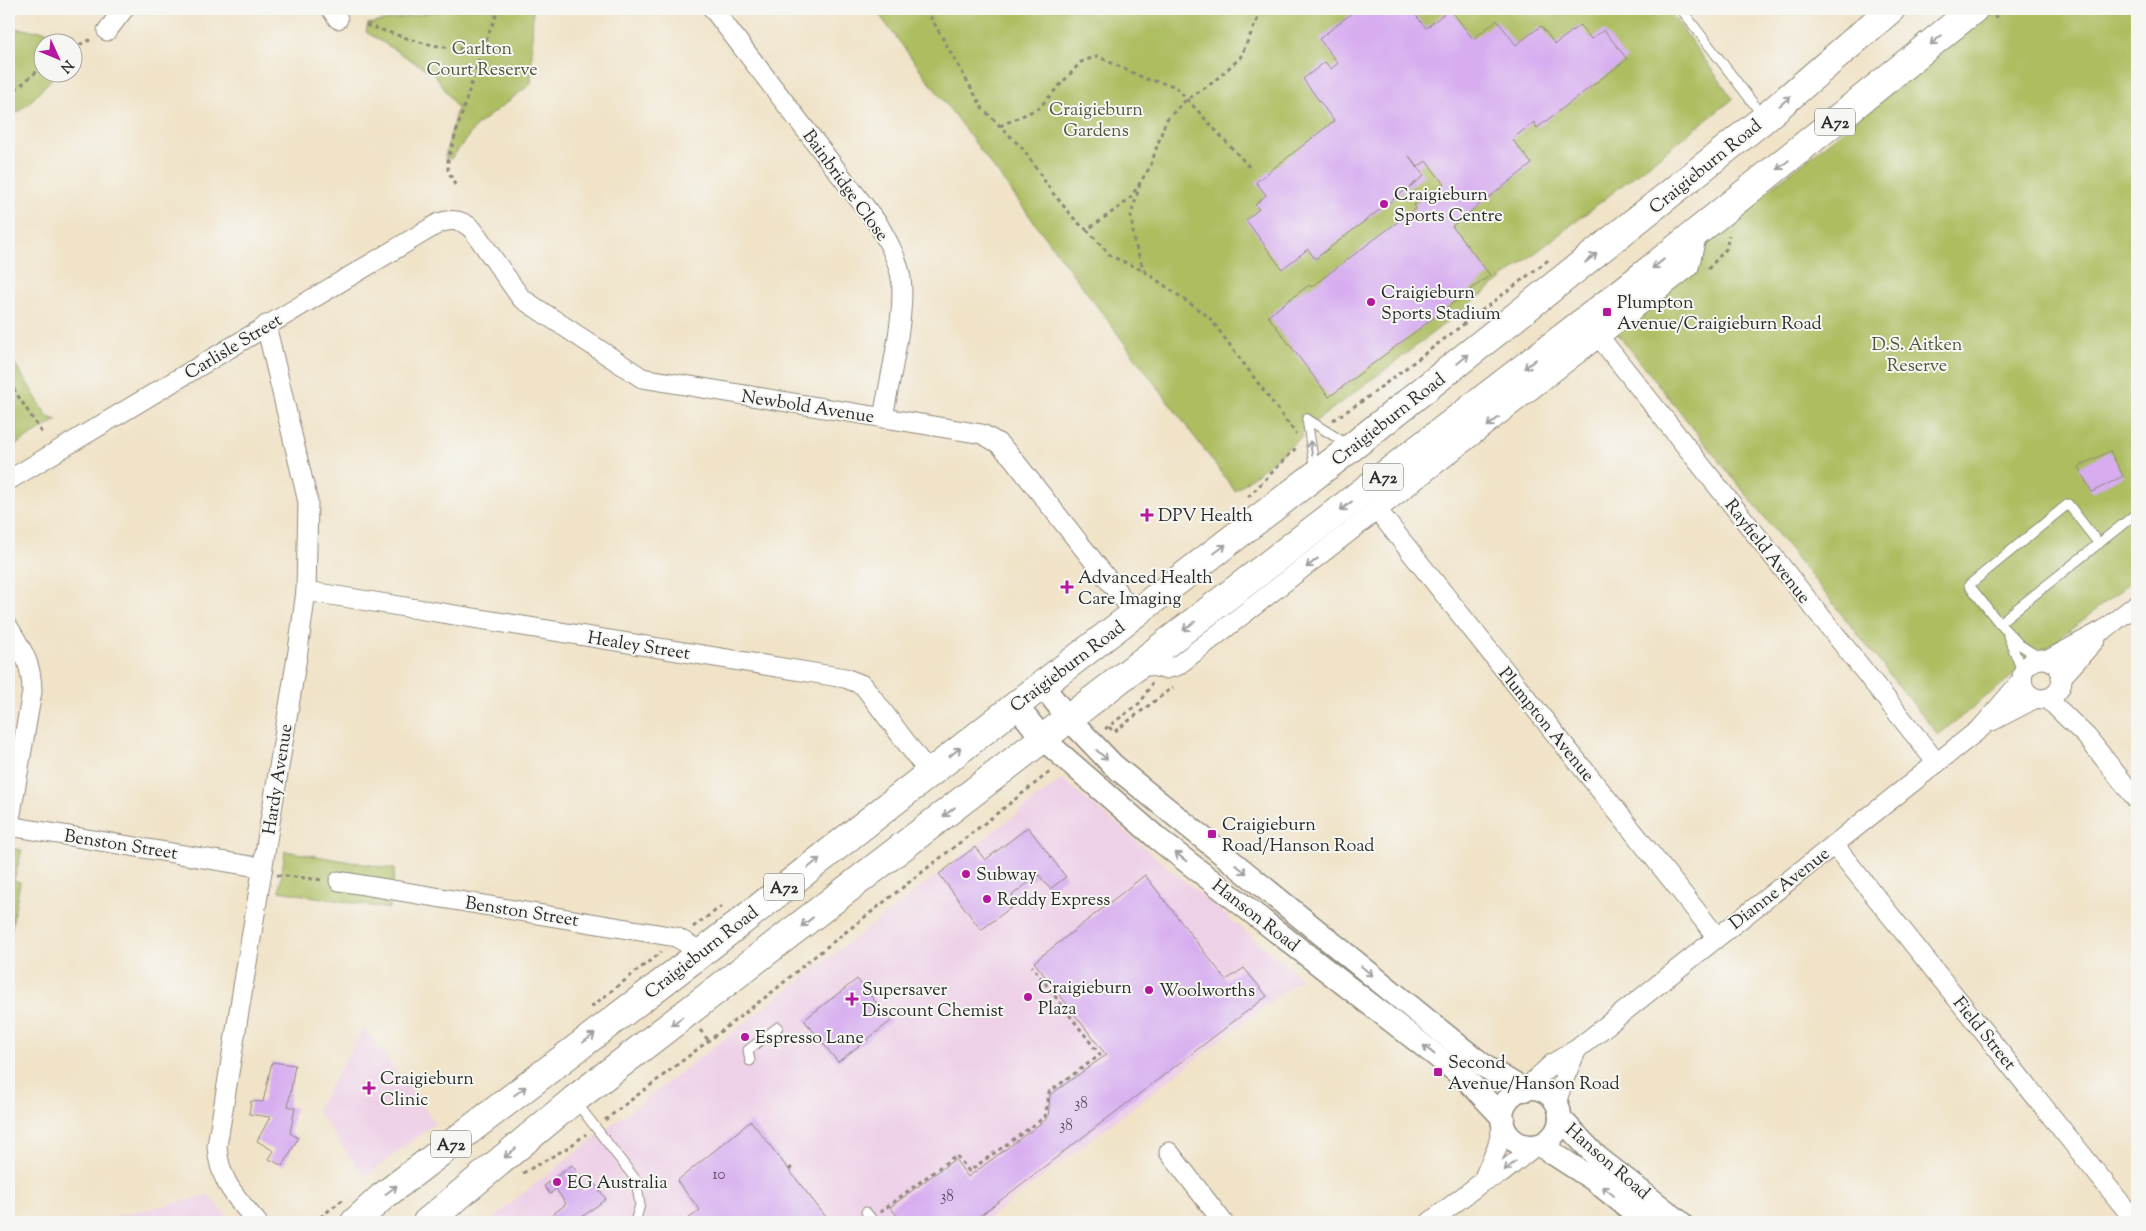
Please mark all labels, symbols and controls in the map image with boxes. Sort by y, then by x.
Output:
north arrow [32,32,82,82]
one-way arrow [1930,34,1943,45]
park label: Carlton Court Reserve [426,37,538,84]
text: N [55,55,77,77]
one-way arrow [1779,95,1792,106]
park label: Craigieburn Gardens [1049,98,1143,145]
road number: A72 [1815,108,1855,136]
street label: Craigieburn Road [1644,114,1768,221]
street label: Bainbridge Close [795,125,894,247]
one-way arrow [1777,159,1790,170]
place label: Craigieburn Sports Centre [1394,183,1503,230]
marker: Craigieburn Sports Centre [1378,198,1390,210]
one-way arrow [1584,252,1597,263]
one-way arrow [1652,258,1665,269]
place label: Craigieburn Sports Stadium [1381,281,1501,328]
place label: Plumpton Avenue/Craigieburn Road [1617,291,1822,338]
marker: Craigieburn Sports Stadium [1365,296,1377,308]
marker: Plumpton Avenue/Craigieburn Road [1601,306,1613,318]
street label: Carlisle Street [180,308,288,387]
park label: D.S. Aitken Reserve [1872,333,1963,380]
one-way arrow [1457,353,1470,364]
one-way arrow [1524,358,1537,369]
street label: Craigieburn Road [1327,368,1452,473]
street label: Newbold Avenue [739,385,876,431]
one-way arrow [1486,416,1499,427]
one-way arrow [1306,440,1316,456]
road number: A72 [1363,464,1403,491]
street label: Rayfield Avenue [1717,494,1816,610]
one-way arrow [1340,500,1353,511]
place label: DPV Health [1158,504,1253,530]
marker: DPV Health [1140,508,1154,522]
one-way arrow [1213,544,1227,554]
one-way arrow [1305,558,1319,568]
place label: Advanced Health Care Imaging [1078,566,1213,613]
marker: Advanced Health Care Imaging [1060,580,1074,594]
street label: Craigieburn Road [1005,616,1131,720]
one-way arrow [1182,621,1196,631]
street label: Healey Street [586,626,692,668]
street label: Plumpton Avenue [1491,662,1600,788]
street label: Hardy Avenue [257,722,301,837]
one-way arrow [948,747,961,758]
one-way arrow [1095,749,1108,761]
one-way arrow [942,807,956,817]
place label: Craigieburn Road/Hanson Road [1222,813,1374,860]
street label: Benston Street [62,824,179,868]
marker: Craigieburn Road/Hanson Road [1206,828,1218,840]
street label: Dianne Avenue [1725,842,1836,937]
one-way arrow [1174,852,1188,862]
one-way arrow [807,858,820,869]
place label: Subway [976,863,1037,889]
one-way arrow [1234,863,1247,874]
marker: Subway [960,868,972,880]
road number: A72 [764,874,804,900]
street label: Hanson Road [1205,874,1304,959]
place label: Reddy Express [997,888,1110,914]
street label: Benston Street [463,891,580,935]
marker: Reddy Express [981,893,993,905]
street label: Craigieburn Road [640,901,765,1006]
one-way arrow [801,917,814,928]
one-way arrow [1360,966,1373,977]
place label: Craigieburn Plaza [1038,976,1132,1023]
place label: Supersaver Discount Chemist [862,978,1004,1025]
place label: Woolworths [1159,979,1255,1005]
marker: Woolworths [1143,984,1155,996]
marker: Craigieburn Plaza [1022,991,1034,1003]
street label: Field Street [1946,992,2021,1077]
marker: Supersaver Discount Chemist [846,993,858,1005]
one-way arrow [671,1015,684,1026]
place label: Espresso Lane [755,1026,864,1052]
marker: Espresso Lane [739,1031,751,1043]
one-way arrow [582,1033,595,1044]
one-way arrow [1423,1044,1436,1055]
place label: Second Avenue/Hanson Road [1448,1051,1620,1098]
marker: Second Avenue/Hanson Road [1432,1066,1444,1078]
place label: Craigieburn Clinic [380,1067,474,1114]
marker: Craigieburn Clinic [362,1081,376,1095]
one-way arrow [513,1085,526,1096]
house number: 38 [1074,1094,1088,1115]
house number: 38 [1059,1116,1073,1137]
street label: Hanson Road [1559,1118,1655,1207]
road number: A72 [431,1130,471,1158]
one-way arrow [504,1147,517,1158]
one-way arrow [1504,1161,1517,1172]
house number: 10 [713,1165,726,1186]
place label: EG Australia [567,1171,668,1197]
marker: EG Australia [551,1176,563,1188]
one-way arrow [384,1184,397,1195]
one-way arrow [1602,1186,1615,1197]
house number: 38 [940,1187,954,1208]

